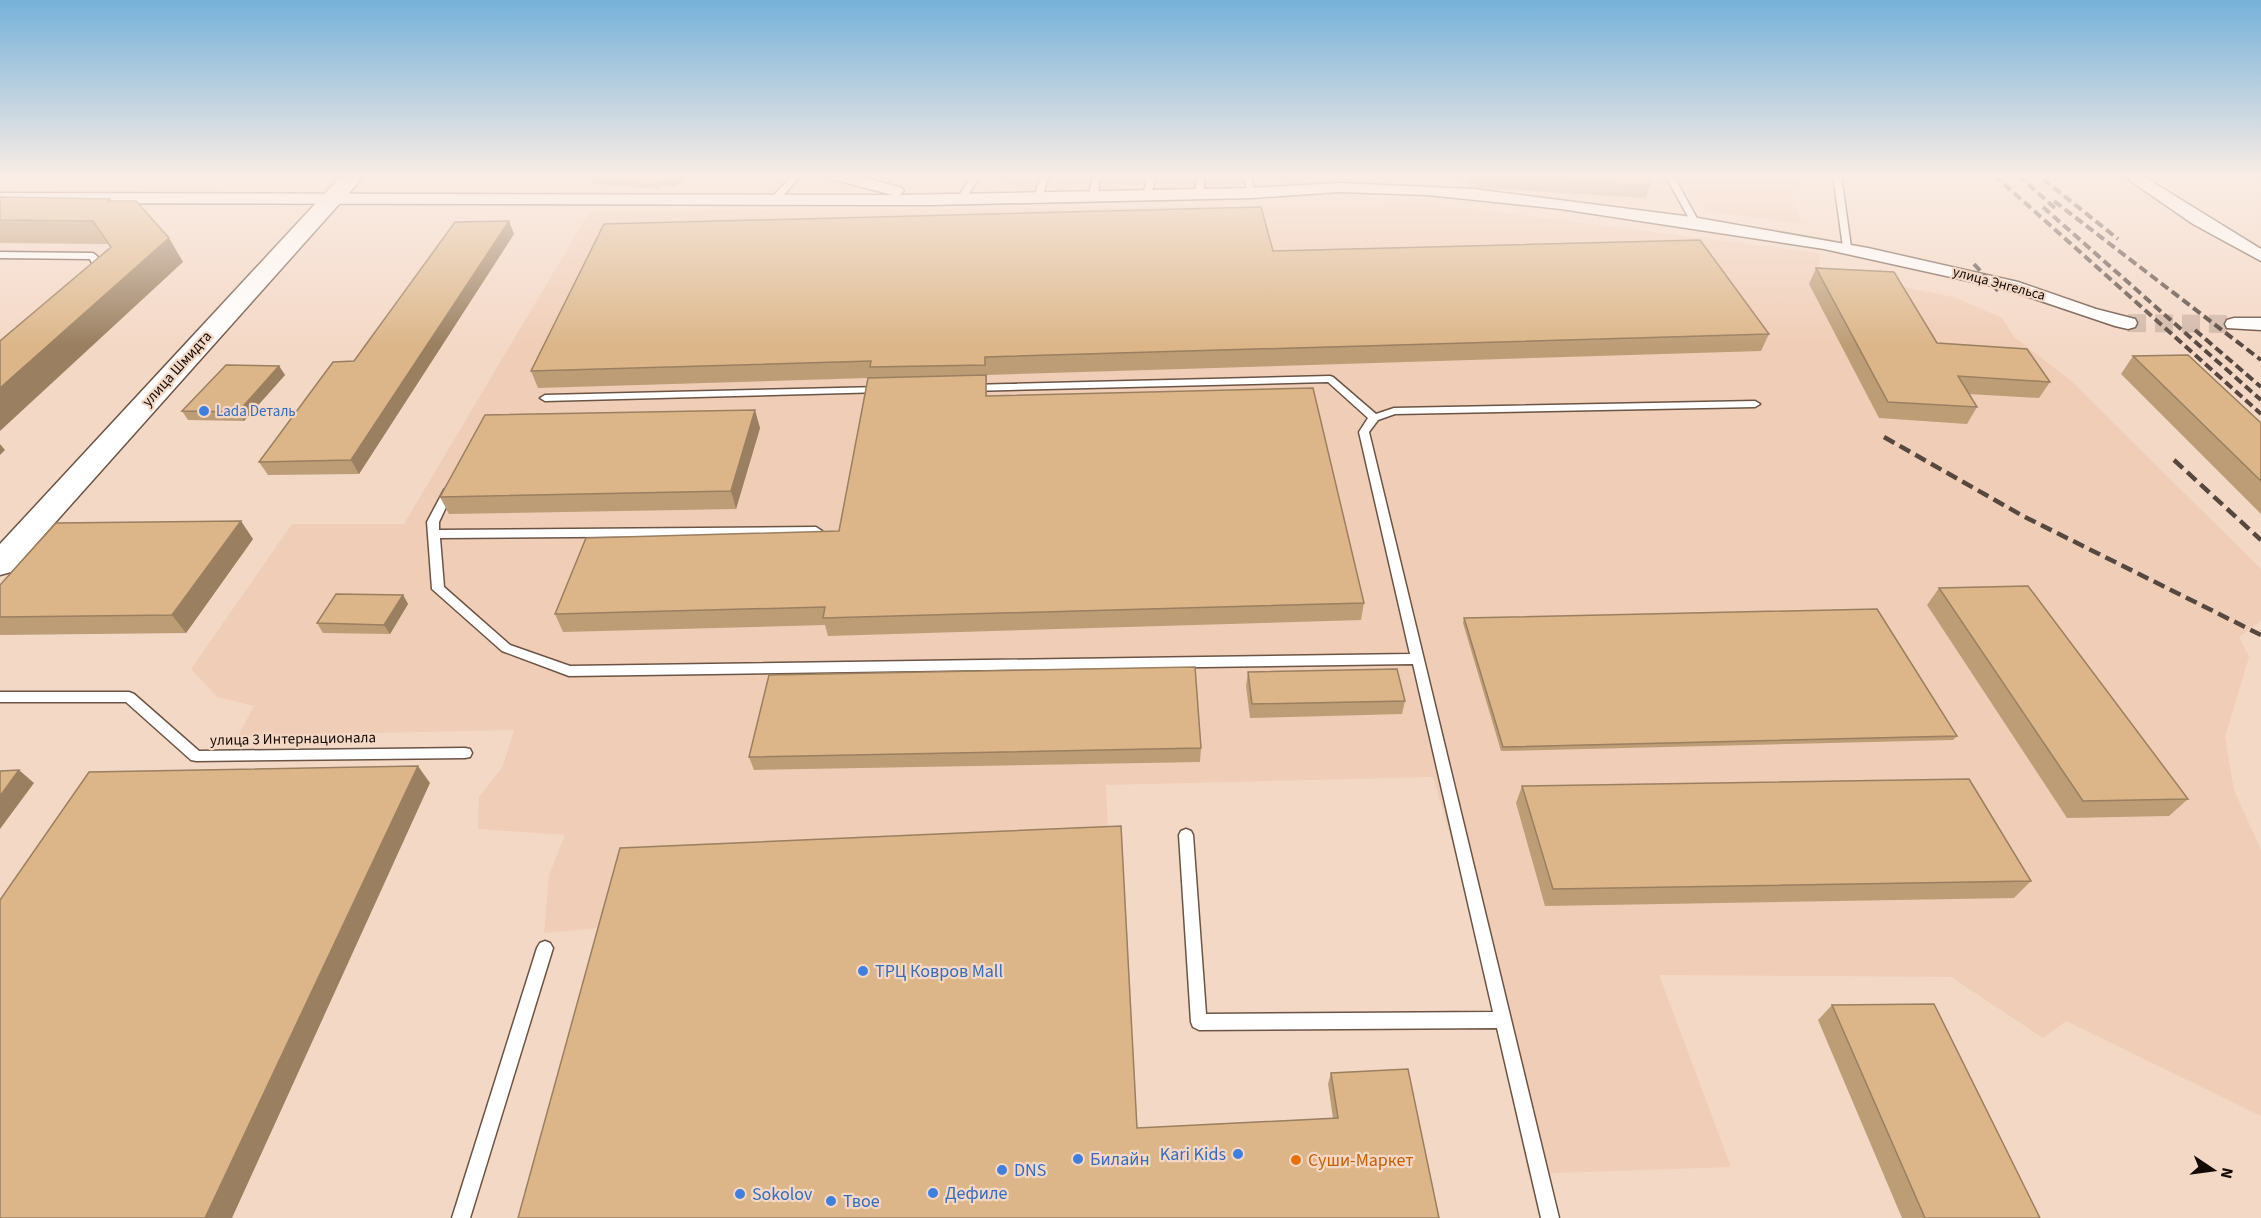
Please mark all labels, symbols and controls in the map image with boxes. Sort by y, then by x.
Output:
street label: улица Энгельса [1950,262,2048,306]
street label: улица Шмидта [137,327,217,411]
place label: Lada Dеталь [216,401,296,422]
marker: Lada Dеталь [197,404,211,418]
street label: улица 3 Интернационала [210,727,376,751]
place label: ТРЦ Ковров Mall [875,959,1003,984]
marker: ТРЦ Ковров Mall [856,964,870,978]
north arrow [2183,1140,2243,1200]
place label: Kari Kids [1160,1142,1226,1167]
place label: Билайн [1090,1147,1150,1172]
marker: Kari Kids [1231,1147,1245,1161]
place label: Суши-Маркет [1308,1148,1413,1173]
marker: Билайн [1071,1152,1085,1166]
marker: Суши-Маркет [1289,1153,1303,1167]
place label: DNS [1014,1158,1046,1183]
marker: DNS [995,1163,1009,1177]
text: N [2215,1165,2239,1181]
place label: Дефиле [945,1181,1007,1206]
place label: Sokolov [752,1182,813,1207]
marker: Дефиле [926,1186,940,1200]
marker: Sokolov [733,1187,747,1201]
place label: Твое [843,1189,880,1214]
marker: Твое [824,1194,838,1208]

